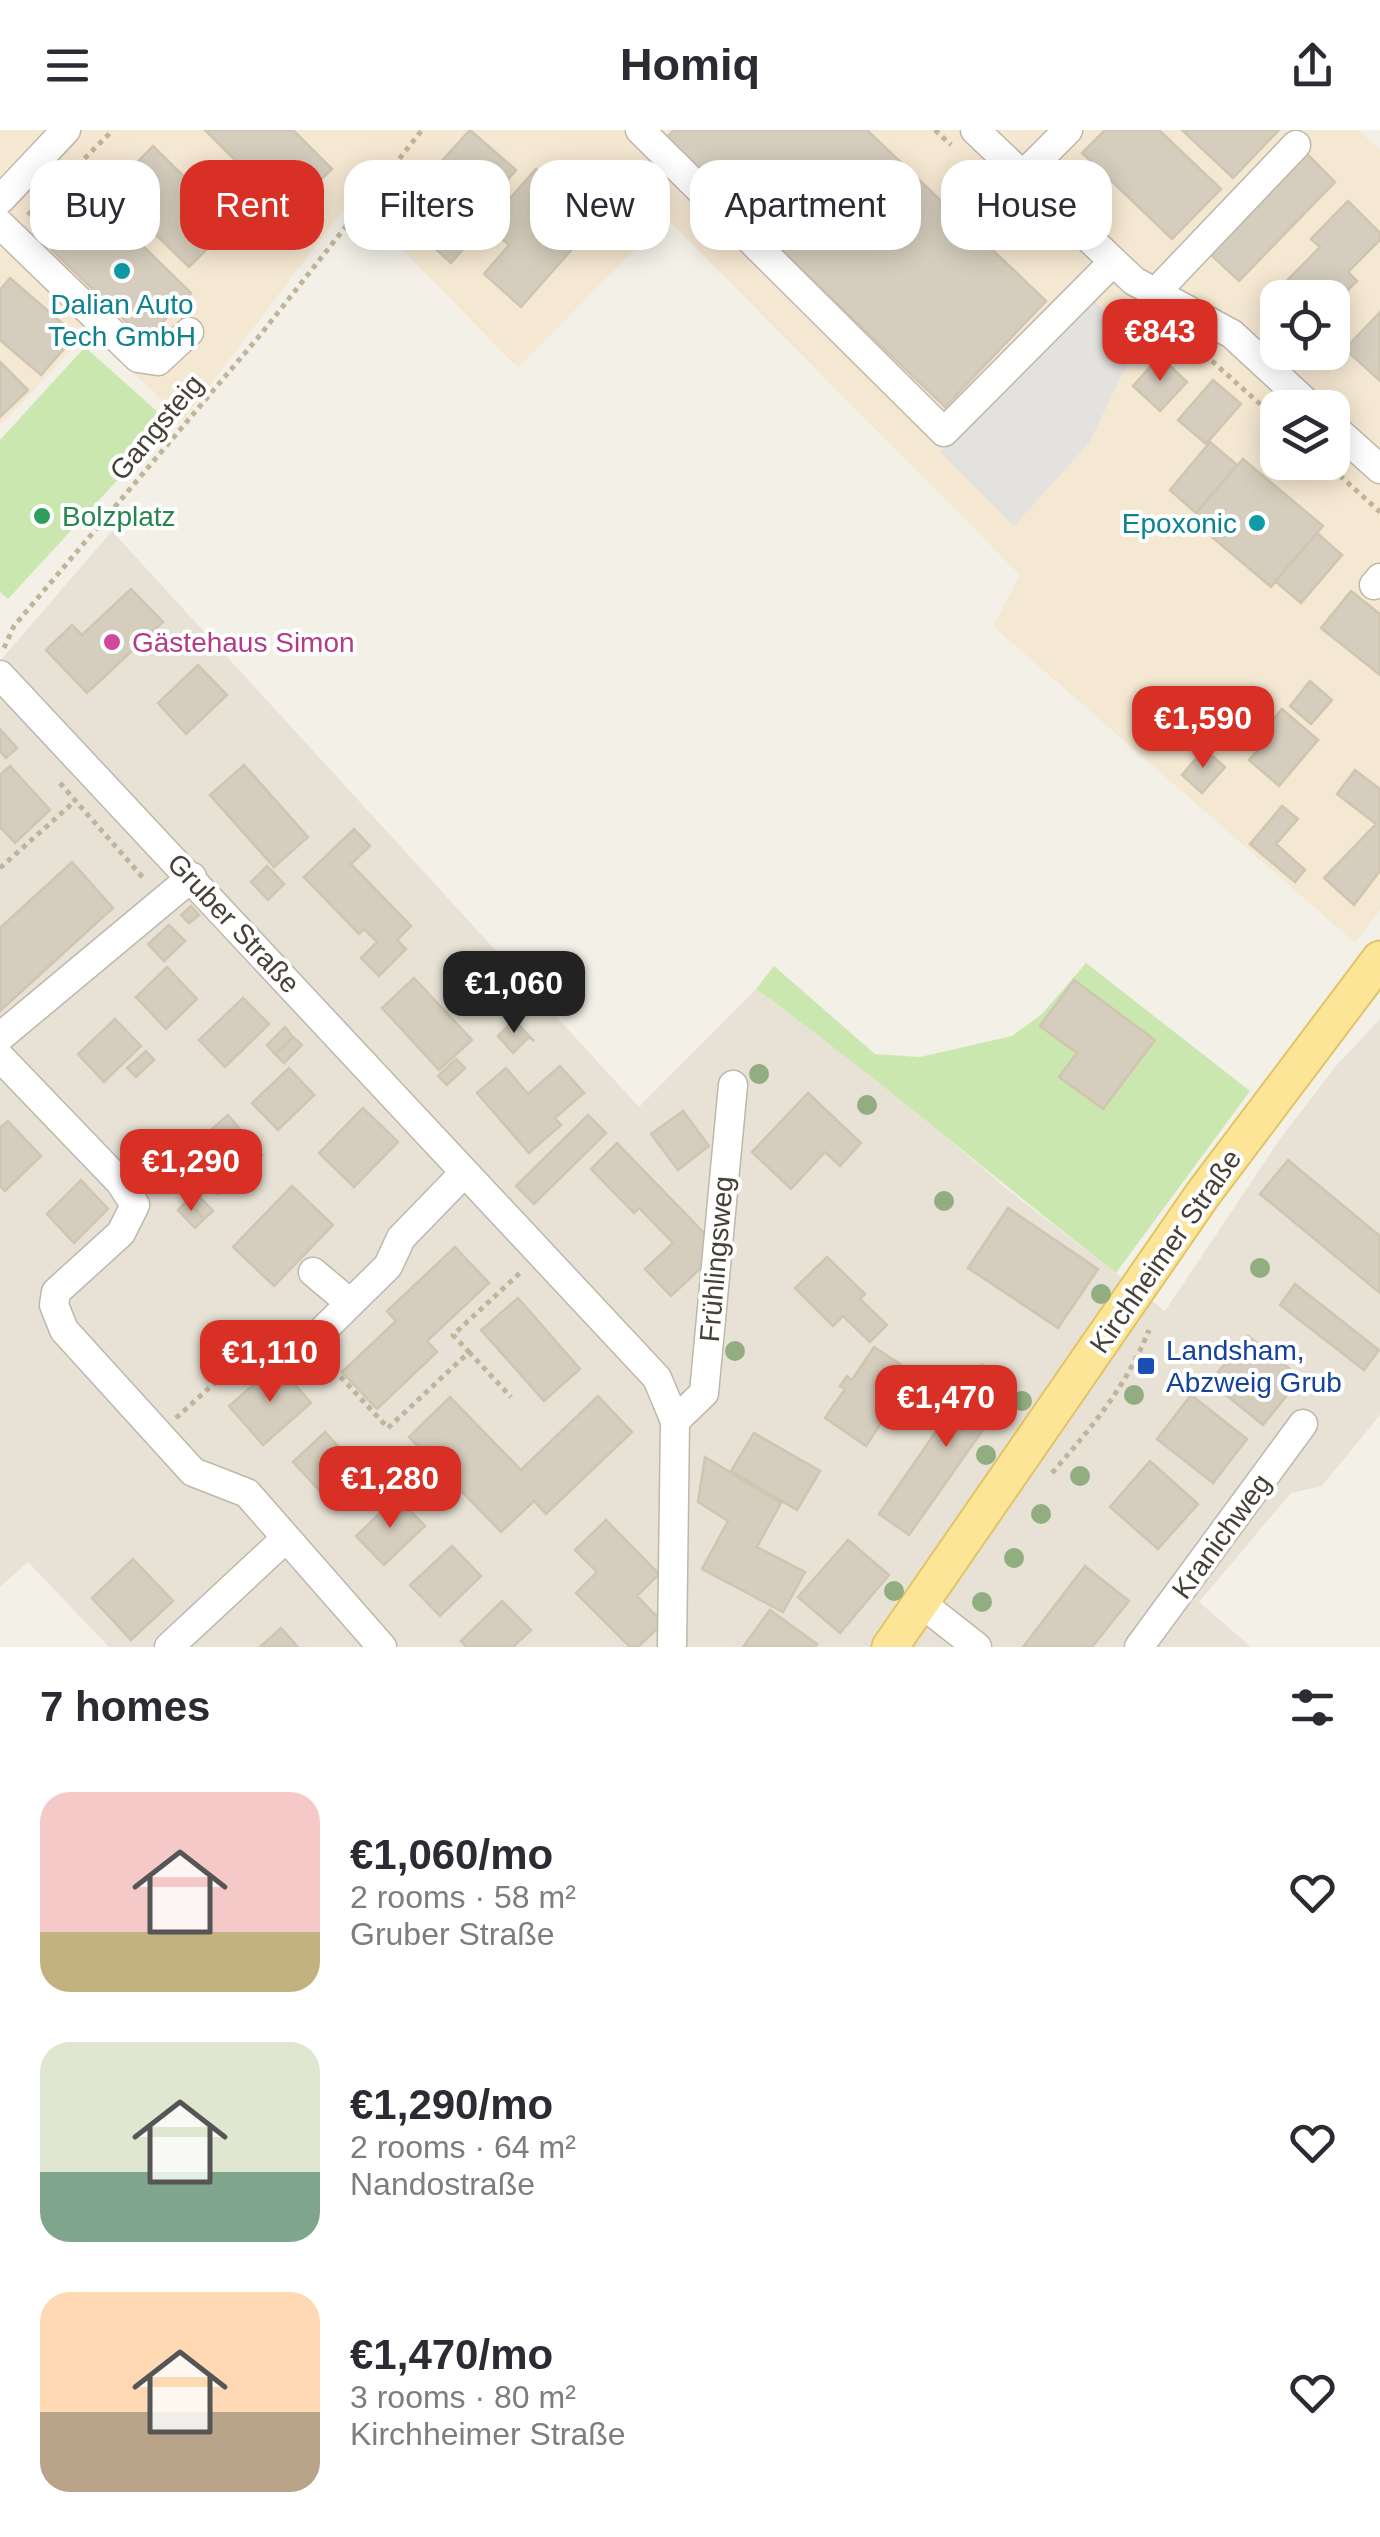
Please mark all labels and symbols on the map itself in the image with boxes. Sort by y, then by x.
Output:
marker: Dalian Auto Tech GmbH [111,260,133,282]
place label: Dalian Auto Tech GmbH [48,289,196,352]
pin: €843 [1101,299,1219,384]
street label: Gangsteig [103,368,209,486]
place label: Bolzplatz [62,501,176,532]
marker: Bolzplatz [31,505,53,527]
place label: Epoxonic [1122,508,1237,539]
marker: Epoxonic [1246,512,1268,534]
place label: Gästehaus Simon [132,627,355,658]
marker: Gästehaus Simon [101,631,123,653]
pin: €1,590 [1122,686,1284,771]
street label: Gruber Straße [161,847,306,999]
pin: €1,060 [433,951,595,1036]
pin: €1,290 [110,1129,272,1214]
street label: Kirchheimer Straße [1084,1144,1247,1359]
street label: Frühlingsweg [694,1175,739,1343]
pin: €1,110 [189,1320,351,1405]
place label: Landsham, Abzweig Grub [1166,1335,1342,1398]
marker: Landsham, Abzweig Grub [1135,1355,1157,1377]
pin: €1,470 [865,1365,1027,1450]
pin: €1,280 [309,1446,471,1531]
street label: Kranichweg [1166,1468,1277,1605]

